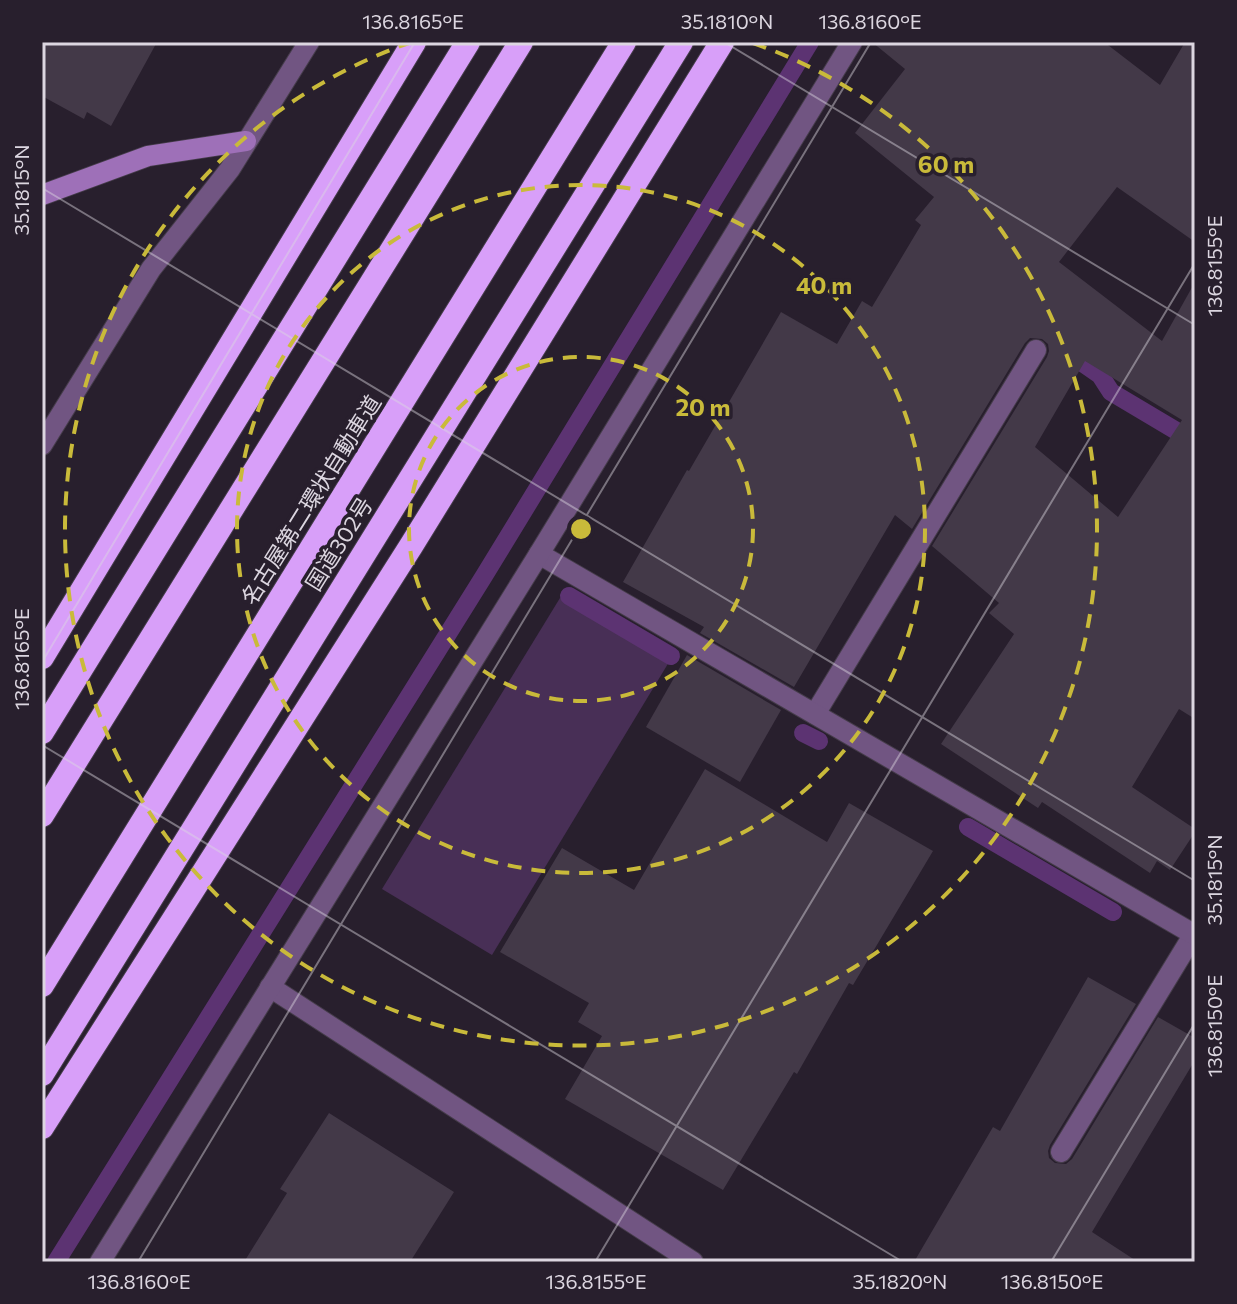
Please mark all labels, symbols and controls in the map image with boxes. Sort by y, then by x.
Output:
text: 136.8165°E [362,9,464,33]
text: 35.1810°N [681,9,773,33]
text: 136.8160°E [818,9,922,33]
text: 35.1815°N [9,145,33,235]
text: 60 m [918,149,974,178]
text: 136.8155°E [1202,215,1226,317]
text: 40 m [796,270,852,299]
street label: 名古屋第二環状自動車道 [235,390,386,610]
text: 20 m [676,392,730,421]
street label: 国道302号 [299,492,378,595]
centre of rings [567,515,595,543]
text: 136.8165°E [9,608,33,710]
text: 35.1815°N [1202,835,1226,925]
text: 136.8150°E [1202,975,1226,1077]
text: 136.8160°E [87,1269,191,1293]
text: 136.8155°E [545,1269,647,1293]
text: 35.1820°N [853,1269,947,1293]
text: 136.8150°E [1001,1269,1103,1293]

